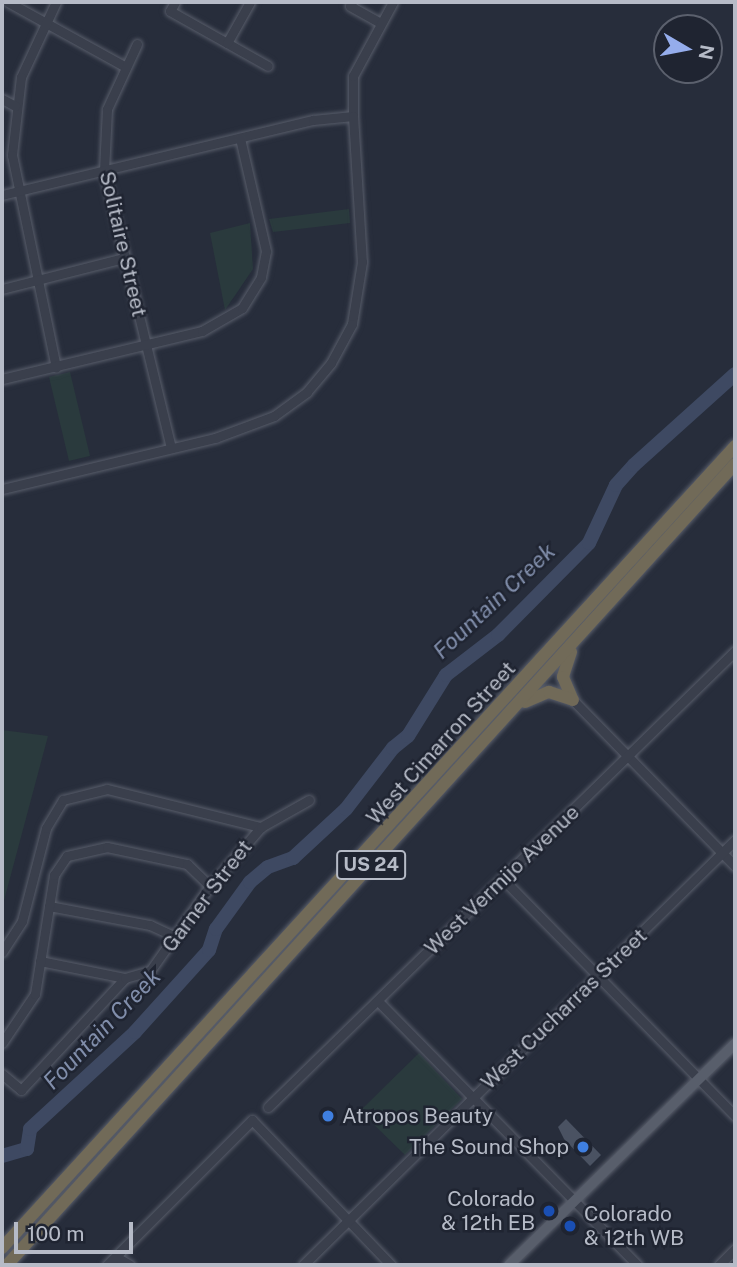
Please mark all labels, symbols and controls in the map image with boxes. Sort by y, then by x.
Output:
north arrow [653,14,723,84]
text: N [695,43,719,62]
street label: Solitaire Street [94,169,152,319]
water label: Fountain Creek [427,537,561,665]
street label: West Cimarron Street [361,656,521,830]
street label: West Vermijo Avenue [419,799,585,961]
street label: Garner Street [157,835,257,957]
road number: US 24 [336,850,406,880]
street label: West Cucharras Street [476,923,652,1095]
water label: Fountain Creek [38,963,166,1095]
place label: Atropos Beauty [342,1103,493,1129]
marker: Atropos Beauty [320,1108,336,1124]
place label: The Sound Shop [409,1134,569,1160]
marker: The Sound Shop [575,1139,591,1155]
place label: Colorado & 12th EB [441,1186,535,1236]
place label: Colorado & 12th WB [584,1201,685,1251]
marker: Colorado & 12th EB [541,1203,557,1219]
scale bar [18,1208,136,1252]
marker: Colorado & 12th WB [562,1218,578,1234]
text: 100 m [27,1221,84,1246]

